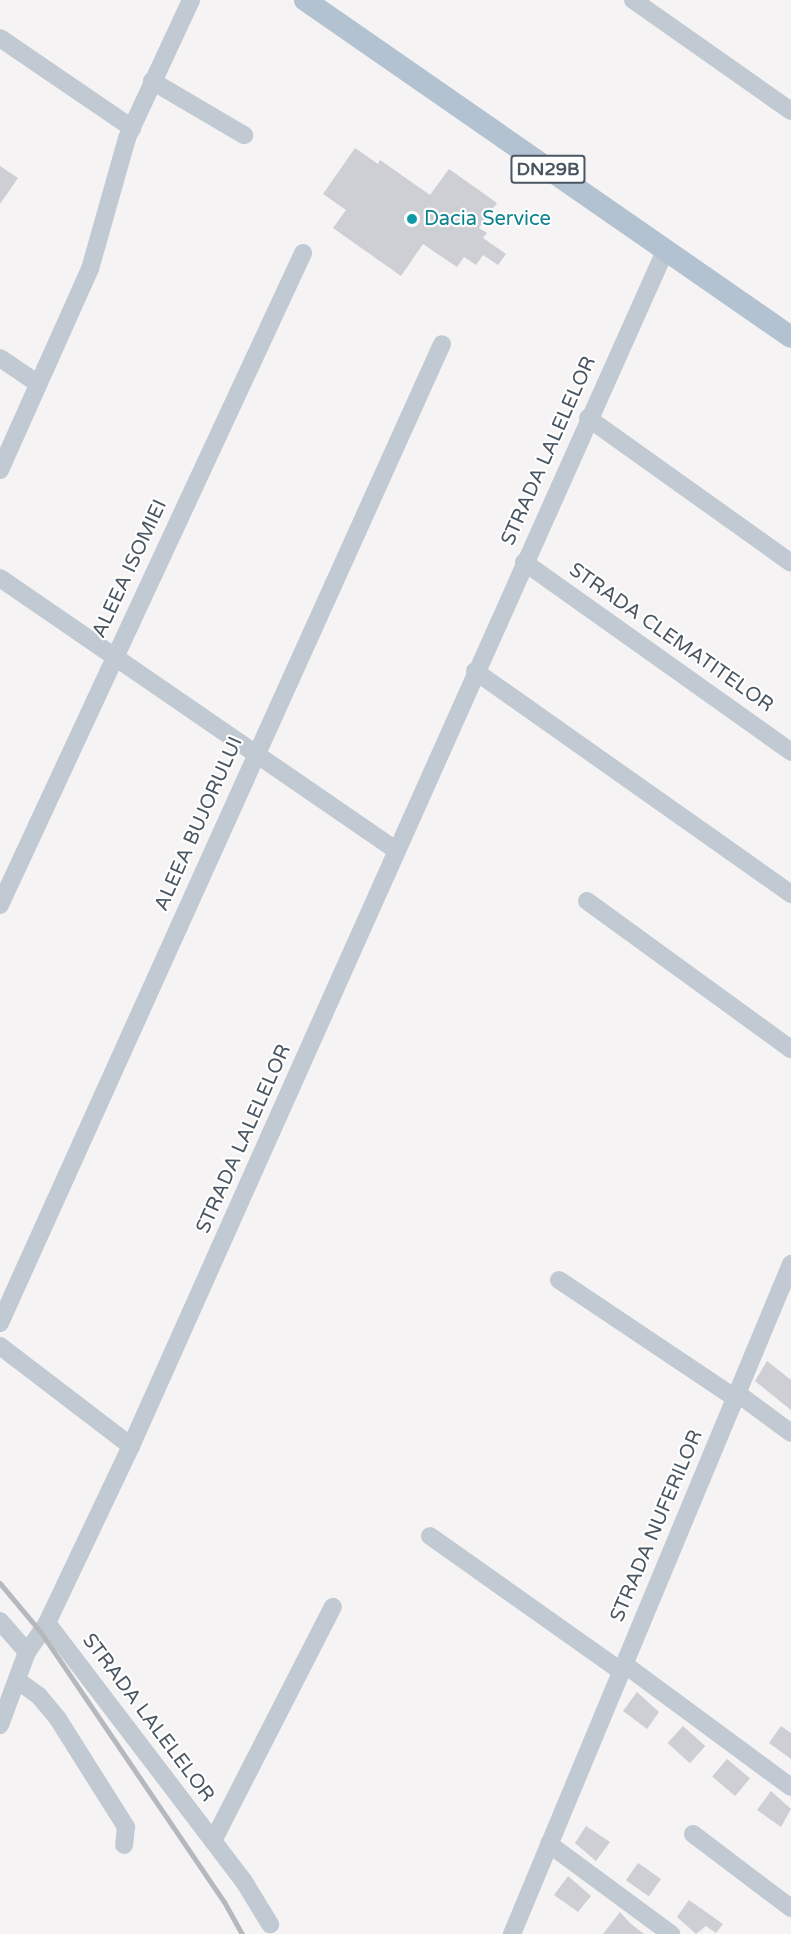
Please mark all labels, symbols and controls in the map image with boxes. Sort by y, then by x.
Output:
road number: DN29B [509,154,587,184]
place label: Dacia Service [424,207,551,231]
marker: Dacia Service [405,212,419,226]
street label: STRADA LALELELOR [496,353,602,549]
street label: ALEEA ISOMIEI [87,496,173,642]
street label: STRADA CLEMATITELOR [564,558,778,718]
street label: ALEEA BUJORULUI [150,733,248,915]
street label: STRADA LALELELOR [191,1041,297,1237]
street label: STRADA NUFERILOR [606,1427,708,1625]
street label: STRADA LALELELOR [77,1629,219,1807]

